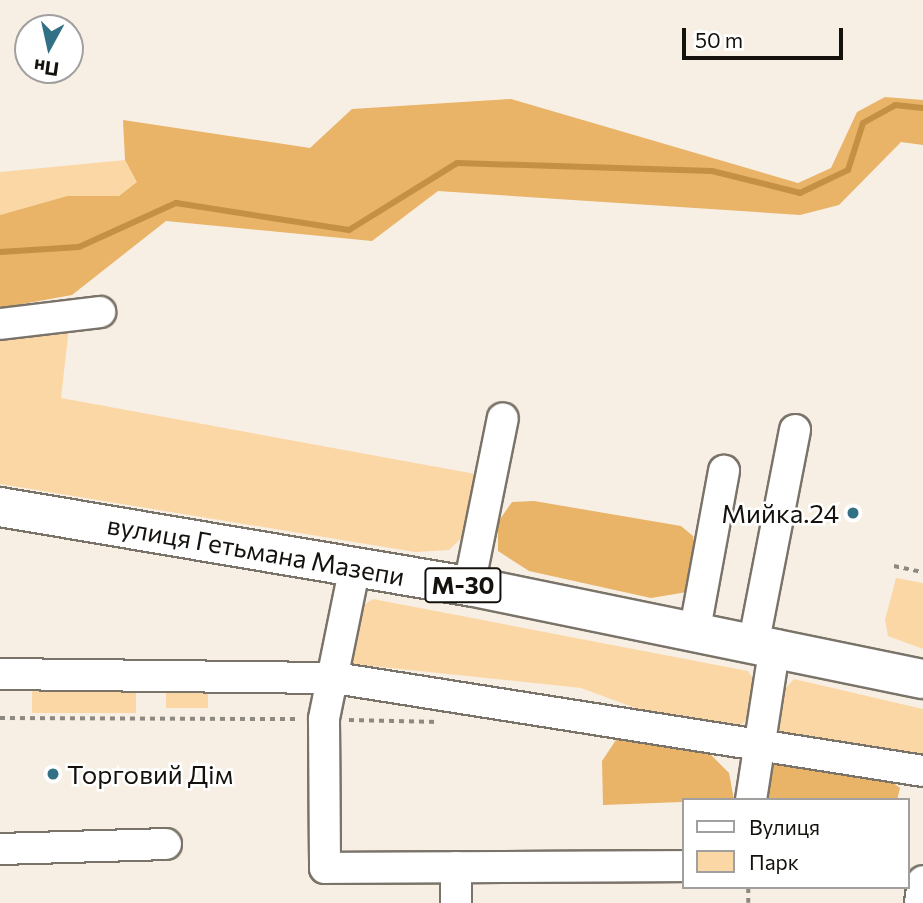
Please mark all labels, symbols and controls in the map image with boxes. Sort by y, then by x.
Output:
north arrow [14,14,84,84]
scale bar [685,14,846,58]
text: 50 m [695,27,743,52]
text: Пн [32,55,60,81]
place label: Мийка.24 [721,497,839,529]
marker: Мийка.24 [845,505,861,521]
street label: вулиця Гетьмана Мазепи [105,508,407,592]
road number: М-30 [423,564,503,606]
place label: Торговий Дім [67,758,233,790]
marker: Торговий Дім [45,766,61,782]
legend [682,798,909,889]
text: Вулиця [749,814,820,839]
text: Парк [749,849,799,874]

